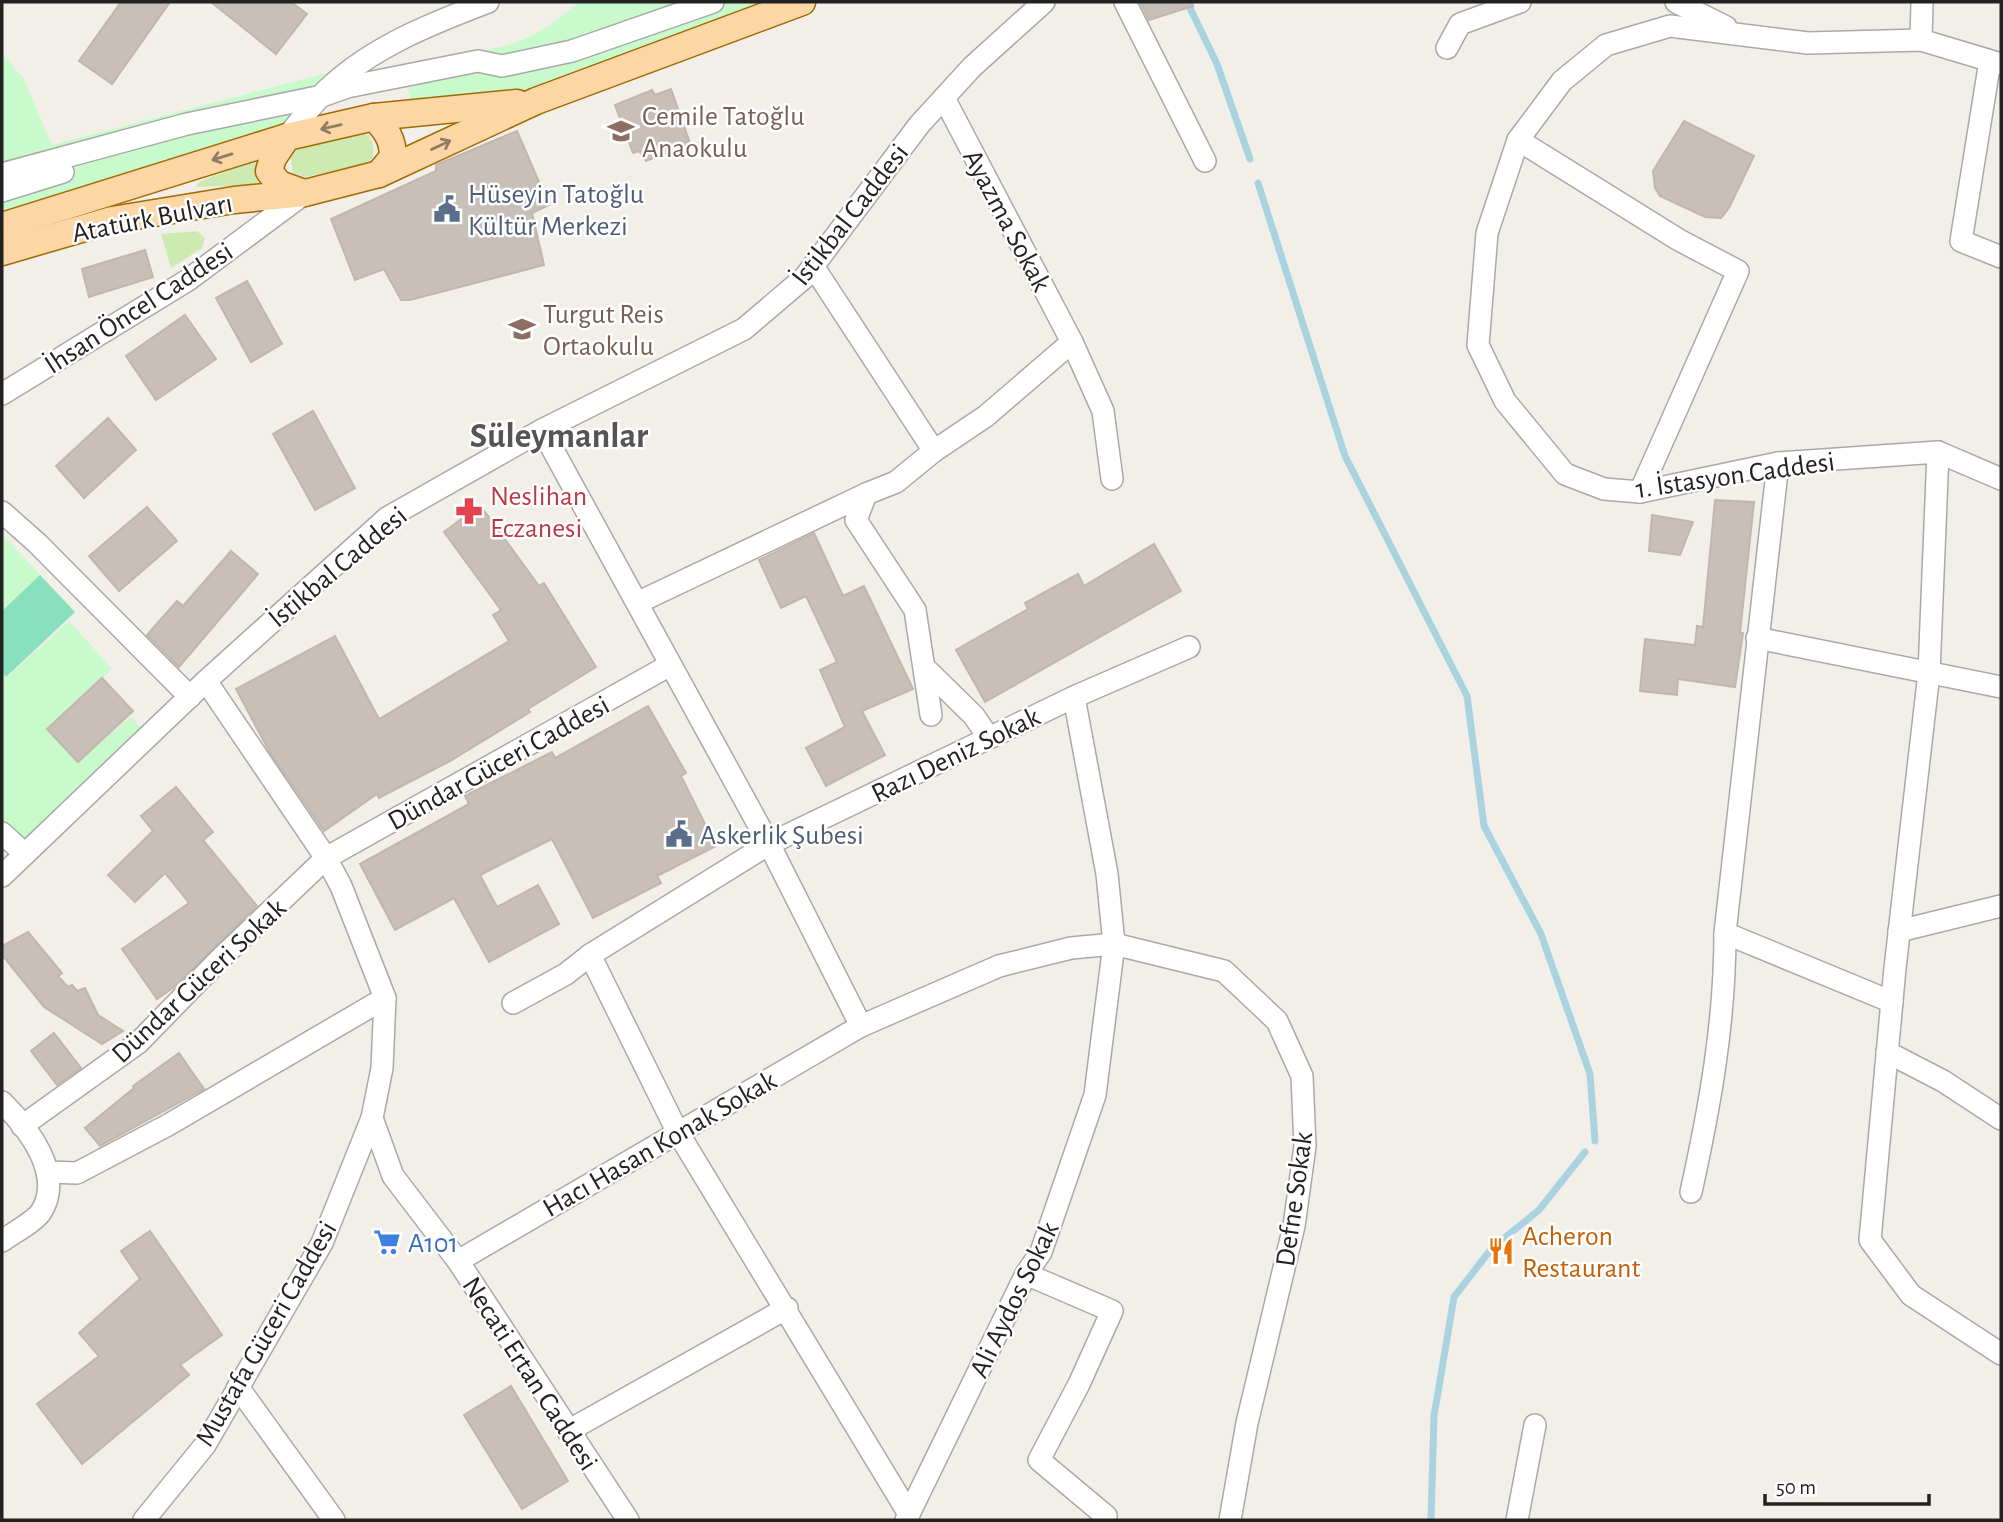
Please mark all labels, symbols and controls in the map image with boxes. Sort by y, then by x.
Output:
place label: Cemile Tatoğlu Anaokulu [642,103,804,163]
school or university icon: Cemile Tatoğlu Anaokulu [606,116,636,146]
one-way arrow [320,120,343,134]
one-way arrow [430,138,451,152]
street label: İstikbal Caddesi [785,138,914,291]
street label: Ayazma Sokak [957,146,1055,297]
one-way arrow [211,151,233,164]
place label: Hüseyin Tatoğlu Kültür Merkezi [468,181,644,241]
street label: Atatürk Bulvarı [70,190,235,248]
public building icon: Hüseyin Tatoğlu Kültür Merkezi [432,194,462,224]
street label: İhsan Öncel Caddesi [39,236,238,380]
place label: Turgut Reis Ortaokulu [543,301,664,361]
school or university icon: Turgut Reis Ortaokulu [507,314,537,344]
district label: Süleymanlar [470,419,648,454]
street label: 1. İstasyon Caddesi [1634,446,1837,504]
place label: Neslihan Eczanesi [490,483,587,543]
pharmacy icon: Neslihan Eczanesi [454,496,484,526]
street label: İstikbal Caddesi [262,500,413,633]
street label: Dündar Güceri Caddesi [384,691,614,836]
street label: Razı Deniz Sokak [867,703,1045,809]
public building icon: Askerlik Şubesi [664,819,694,849]
place label: Askerlik Şubesi [700,822,864,850]
street label: Dündar Güceri Sokak [107,894,292,1069]
street label: Hacı Hasan Konak Sokak [538,1066,782,1223]
street label: Defne Sokak [1272,1130,1318,1268]
street label: Mustafa Güceri Caddesi [191,1217,343,1451]
street label: Ali Aydos Sokak [965,1217,1065,1382]
place label: Acheron Restaurant [1522,1223,1641,1283]
supermarket icon: A101 [372,1227,402,1257]
place label: A101 [408,1230,458,1258]
restaurant icon: Acheron Restaurant [1486,1236,1516,1266]
street label: Necati Ertan Caddesi [456,1272,602,1476]
scale bar [1765,1462,1930,1506]
text: 50 m [1776,1477,1816,1498]

